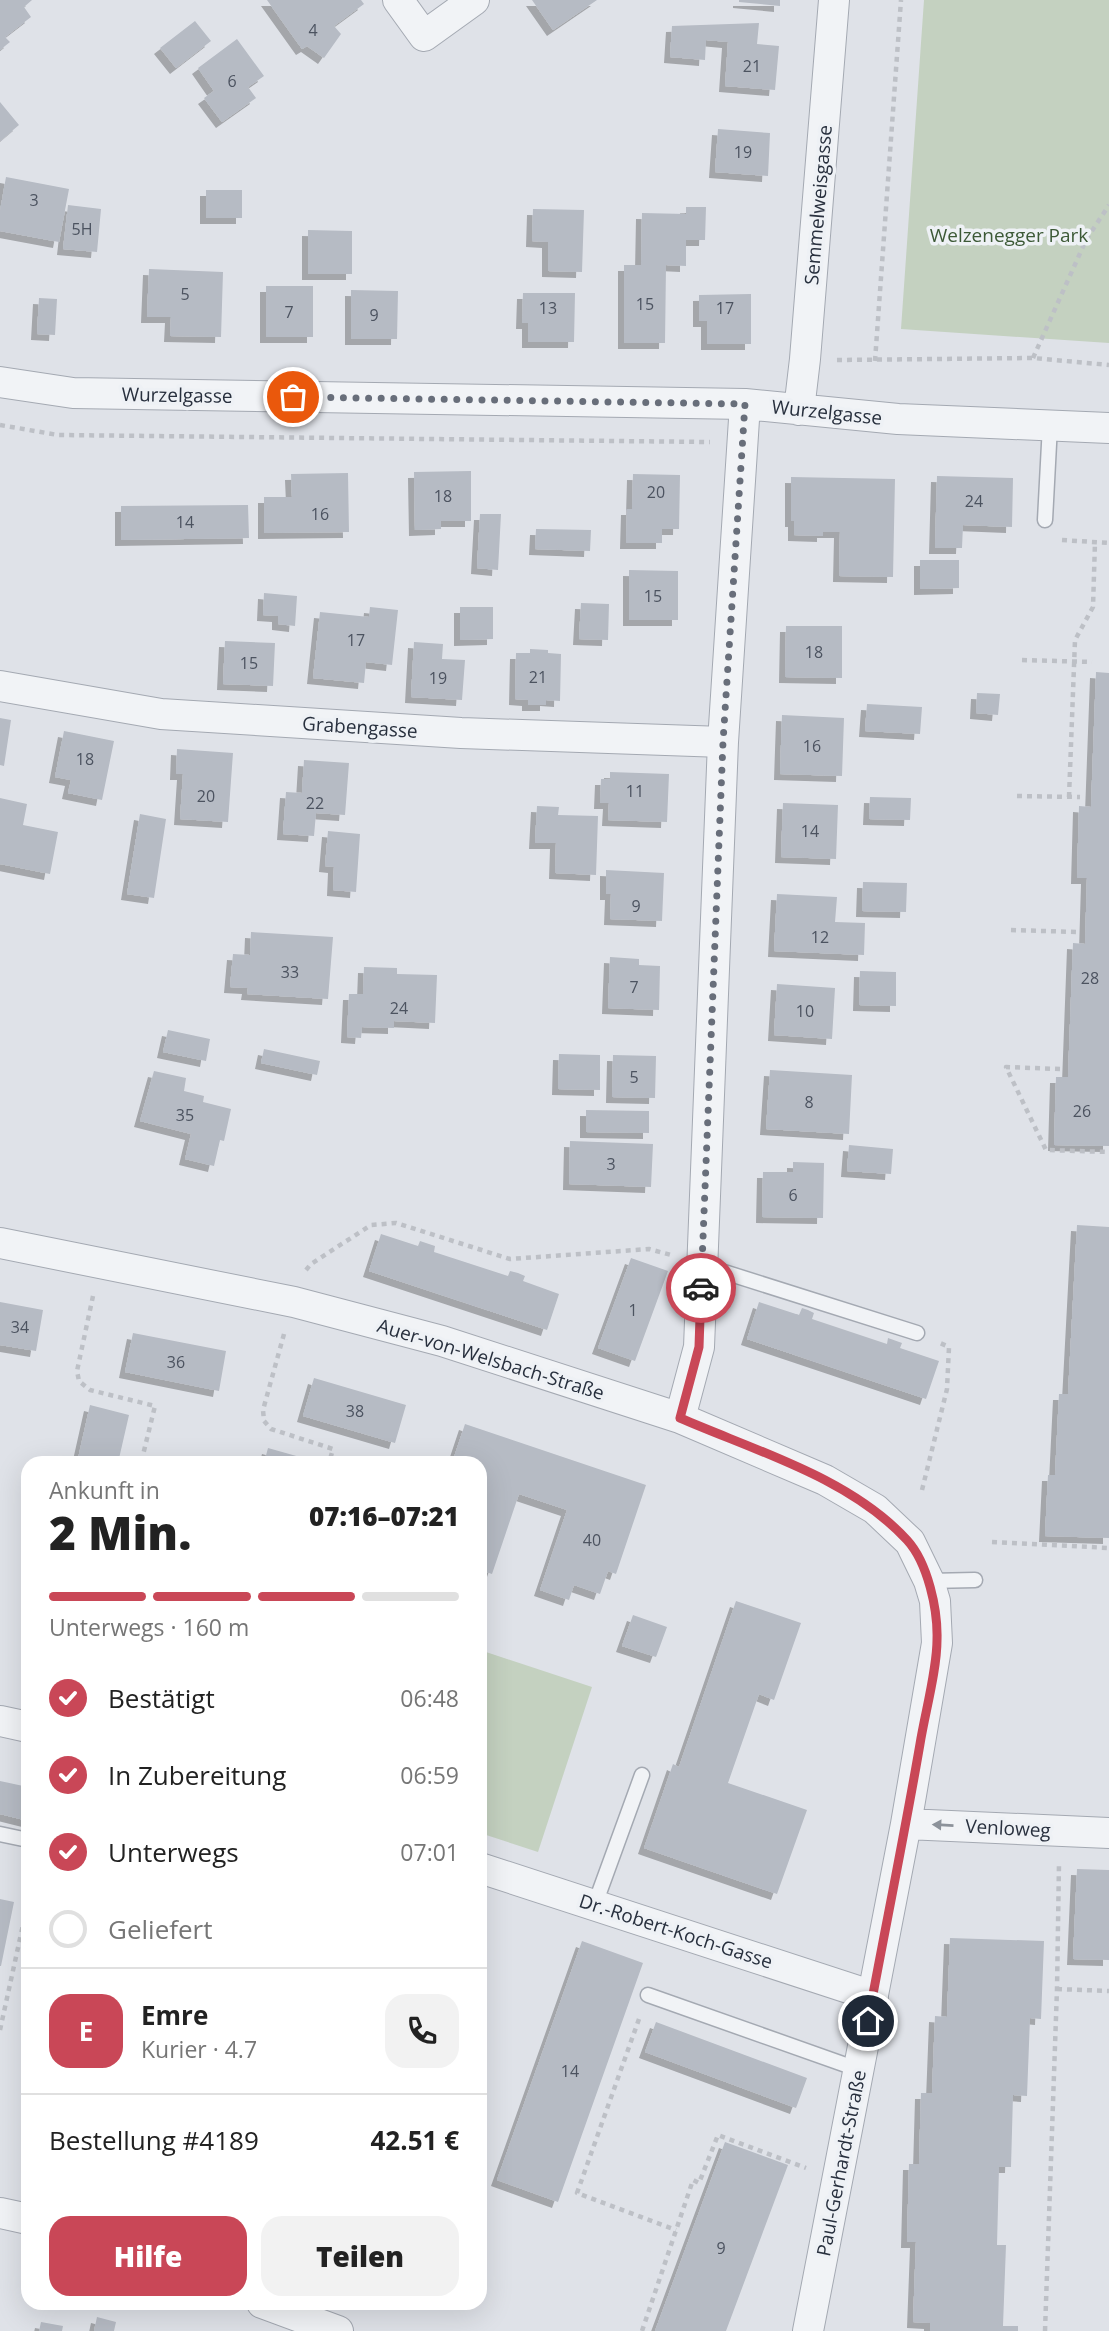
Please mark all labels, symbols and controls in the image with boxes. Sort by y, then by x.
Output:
house number: 4 [308,19,318,41]
house number: 21 [743,55,761,77]
house number: 6 [227,70,237,92]
street label: Semmelweisgasse [798,124,838,286]
house number: 19 [734,141,752,163]
house number: 3 [29,189,39,211]
house number: 5H [72,218,92,240]
park label: Welzenegger Park [930,222,1088,248]
house number: 5 [180,283,190,305]
house number: 15 [636,293,654,315]
house number: 13 [539,297,557,319]
house number: 17 [716,297,734,319]
house number: 7 [284,301,294,323]
house number: 9 [369,304,379,326]
pin [263,367,323,427]
icon: bag [274,378,312,416]
street label: Wurzelgasse [121,381,233,409]
street label: Wurzelgasse [770,393,884,431]
house number: 20 [647,481,665,503]
house number: 18 [434,485,452,507]
house number: 24 [965,490,983,512]
house number: 16 [311,503,329,525]
house number: 14 [176,511,194,533]
house number: 15 [644,585,662,607]
house number: 17 [347,629,365,651]
house number: 18 [805,641,823,663]
house number: 15 [240,652,258,674]
house number: 21 [529,666,547,688]
house number: 19 [429,667,447,689]
street label: Grabengasse [301,710,419,744]
house number: 16 [803,735,821,757]
house number: 18 [76,748,94,770]
house number: 11 [626,780,644,802]
house number: 20 [197,785,215,807]
house number: 22 [306,792,324,814]
house number: 14 [801,820,819,842]
house number: 9 [631,895,641,917]
house number: 12 [811,926,829,948]
house number: 33 [281,961,299,983]
house number: 28 [1081,967,1099,989]
house number: 7 [629,976,639,998]
house number: 24 [390,997,408,1019]
house number: 10 [796,1000,814,1022]
house number: 5 [629,1066,639,1088]
house number: 8 [804,1091,814,1113]
house number: 26 [1073,1100,1091,1122]
house number: 35 [176,1104,194,1126]
house number: 3 [606,1153,616,1175]
house number: 6 [788,1184,798,1206]
courier [666,1253,736,1323]
icon: car [682,1269,720,1307]
house number: 1 [628,1299,638,1321]
street label: Auer-von-Welsbach-Straße [374,1312,608,1406]
house number: 34 [11,1316,29,1338]
house number: 36 [167,1351,185,1373]
house number: 38 [346,1400,364,1422]
text: Ankunft in [49,1474,160,1506]
text: 07:16–07:21 [309,1498,459,1534]
text: 2 Min. [49,1501,191,1563]
house number: 40 [583,1529,601,1551]
text: Unterwegs · 160 m [49,1611,249,1643]
icon: check [49,1679,87,1717]
text: Bestätigt [108,1680,215,1716]
text: 06:48 [400,1682,459,1714]
icon: check [49,1756,87,1794]
text: In Zubereitung [108,1757,286,1793]
text: 06:59 [400,1759,459,1791]
street label: Venloweg [965,1813,1051,1843]
one-way arrow [932,1820,954,1831]
icon: check [49,1833,87,1871]
text: Unterwegs [108,1834,239,1870]
text: 07:01 [400,1836,459,1868]
street label: Dr.-Robert-Koch-Gasse [576,1887,776,1975]
text: Geliefert [108,1911,212,1947]
pin [838,1991,898,2051]
button: phone [385,1994,459,2068]
text: Emre [141,1997,208,2033]
icon: home [849,2002,887,2040]
text: E [79,2013,93,2049]
text: Kurier · 4.7 [141,2033,257,2065]
house number: 14 [561,2060,579,2082]
street label: Paul-Gerhardt-Straße [810,2068,872,2258]
text: Bestellung #4189 [49,2122,259,2158]
text: 42.51 € [371,2122,459,2158]
button: Hilfe [49,2216,247,2296]
button: Teilen [261,2216,459,2296]
house number: 9 [716,2237,726,2259]

